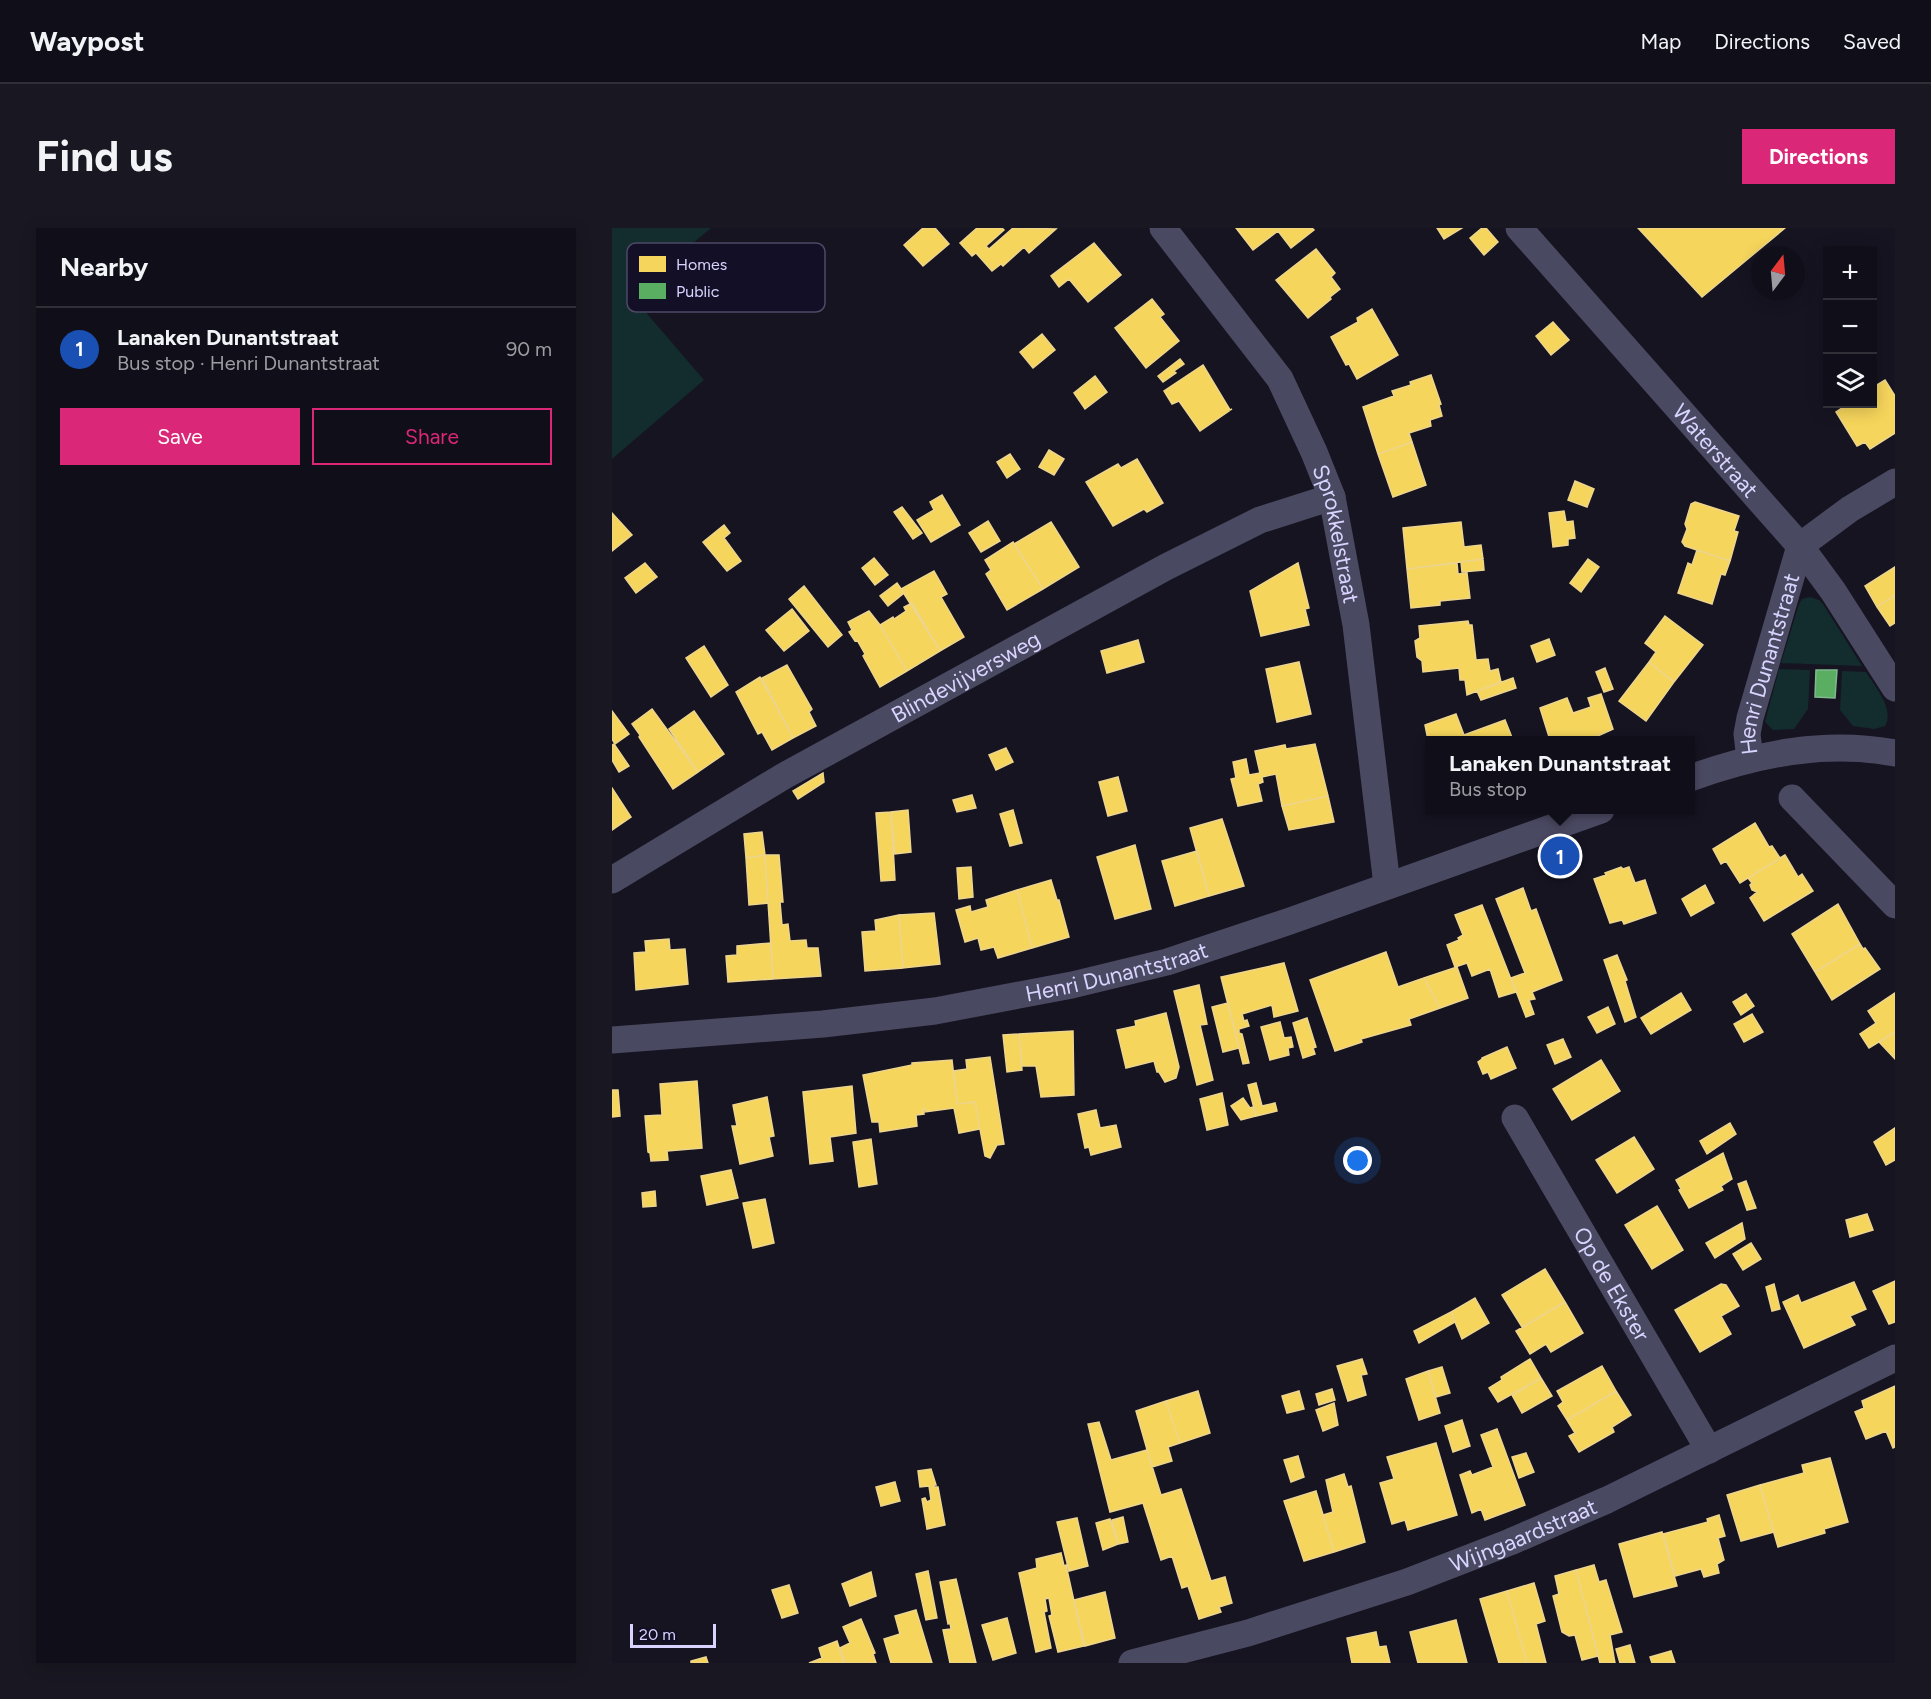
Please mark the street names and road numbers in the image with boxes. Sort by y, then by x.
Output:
street label: Waterstraat [1667,398,1764,503]
street label: Sprokkelstraat [1306,461,1365,605]
street label: Henri Dunantstraat [1733,570,1805,756]
street label: Blindevijversweg [887,625,1045,729]
street label: Henri Dunantstraat [1023,936,1211,1008]
street label: Op de Ekster [1568,1222,1656,1346]
street label: Wijngaardstraat [1446,1493,1601,1578]

